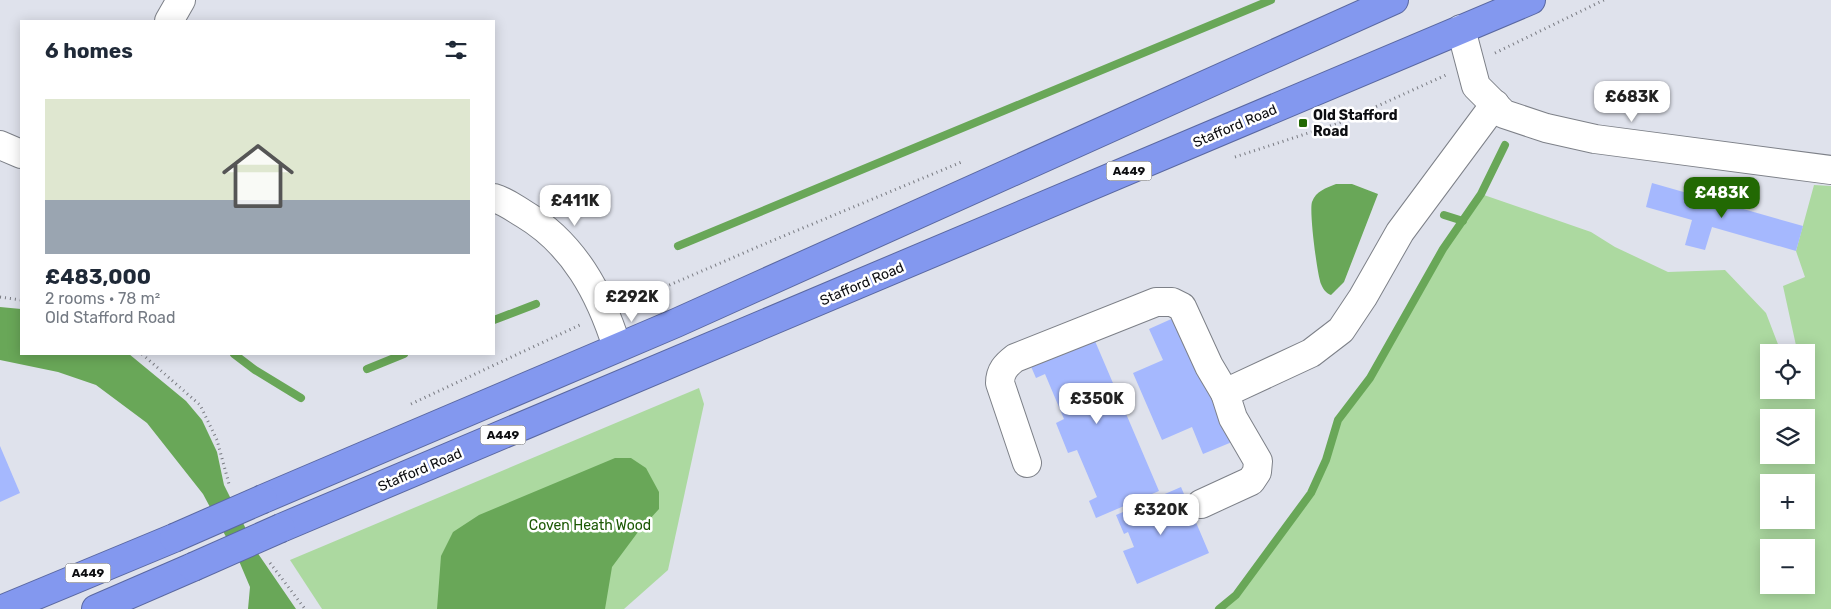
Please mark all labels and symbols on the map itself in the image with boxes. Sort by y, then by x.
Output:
pin: £683K [1597,80,1667,123]
street label: Stafford Road [1190,101,1280,151]
place label: Old Stafford Road [1313,107,1398,140]
marker: Old Stafford Road [1297,117,1309,129]
road number: A449 [1106,162,1152,180]
pin: £483K [1687,176,1757,219]
pin: £411K [540,184,610,227]
street label: Stafford Road [817,259,907,309]
pin: £292K [597,280,667,323]
pin: £350K [1062,382,1132,425]
road number: A449 [480,426,526,444]
street label: Stafford Road [375,445,465,495]
pin: £320K [1126,494,1196,536]
park label: Coven Heath Wood [529,517,651,534]
road number: A449 [66,564,110,582]

